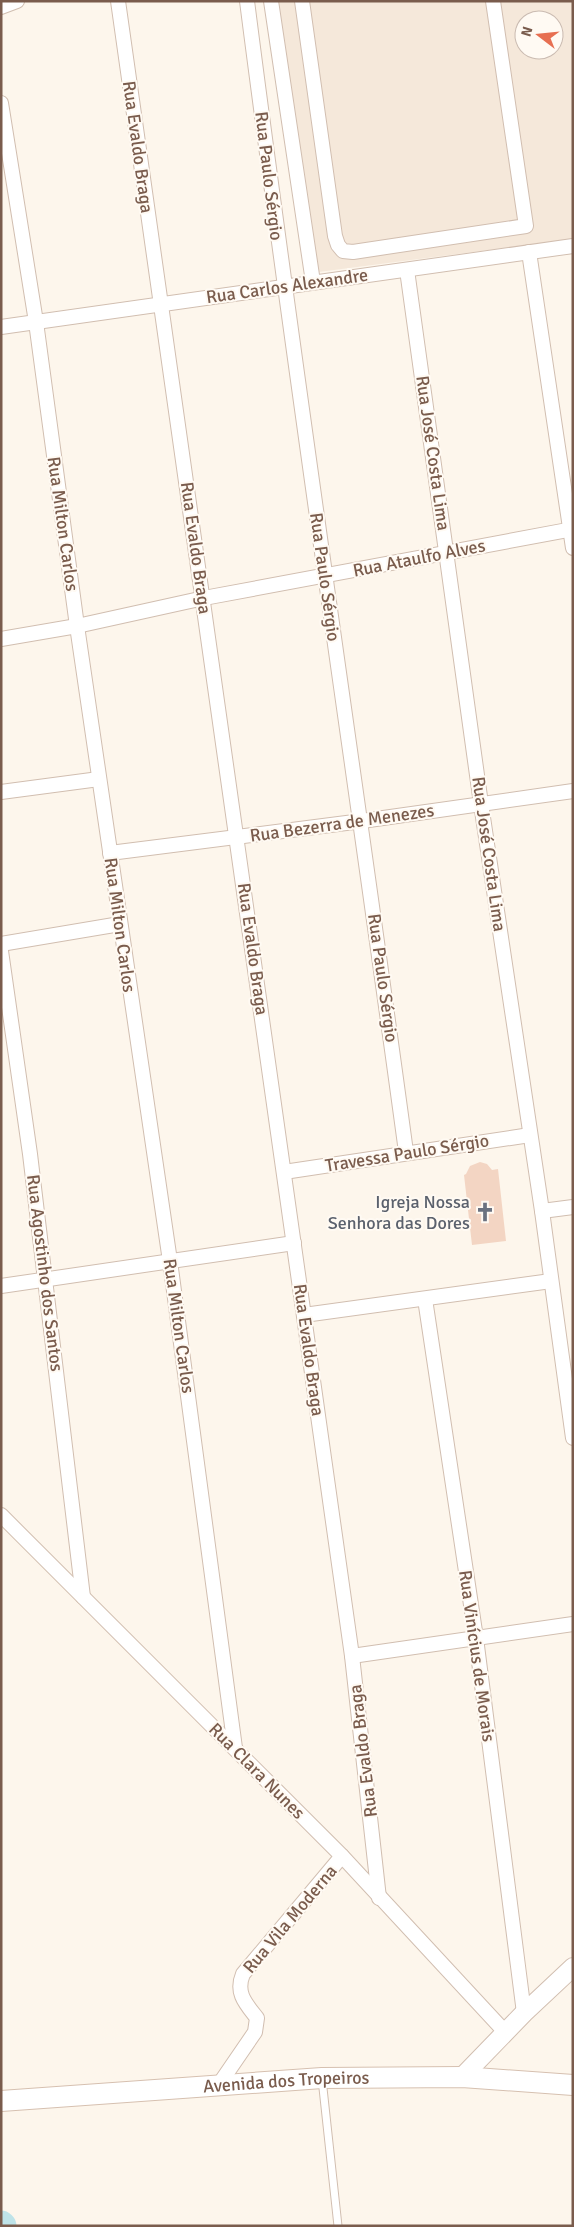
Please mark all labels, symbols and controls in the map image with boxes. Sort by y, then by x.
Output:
north arrow [514,10,564,60]
text: N [517,25,536,39]
street label: Rua Evaldo Braga [118,79,158,215]
street label: Rua Paulo Sérgio [250,110,288,242]
street label: Rua Carlos Alexandre [205,264,369,308]
street label: Rua José Costa Lima [411,374,455,532]
street label: Rua Milton Carlos [43,455,83,593]
street label: Rua Evaldo Braga [176,480,216,616]
street label: Rua Paulo Sérgio [305,511,345,643]
street label: Rua Ataulfo Alves [351,534,487,582]
street label: Rua José Costa Lima [467,775,511,933]
street label: Rua Bezerra de Menezes [248,799,436,847]
street label: Rua Milton Carlos [100,856,140,994]
street label: Rua Evaldo Braga [233,881,273,1017]
street label: Rua Paulo Sérgio [363,912,403,1044]
street label: Travessa Paulo Sérgio [324,1129,490,1177]
street label: Rua Agostinho dos Santos [22,1173,68,1373]
place label: Igreja Nossa Senhora das Dores [328,1191,470,1234]
church icon: Igreja Nossa Senhora das Dores [474,1201,496,1223]
street label: Rua Milton Carlos [159,1257,199,1395]
street label: Rua Evaldo Braga [289,1282,329,1418]
street label: Rua Vinícius de Morais [454,1569,500,1743]
street label: Rua Evaldo Braga [344,1683,382,1819]
street label: Rua Clara Nunes [204,1718,310,1824]
street label: Rua Vila Moderna [238,1860,342,1978]
street label: Avenida dos Tropeiros [202,2067,370,2097]

